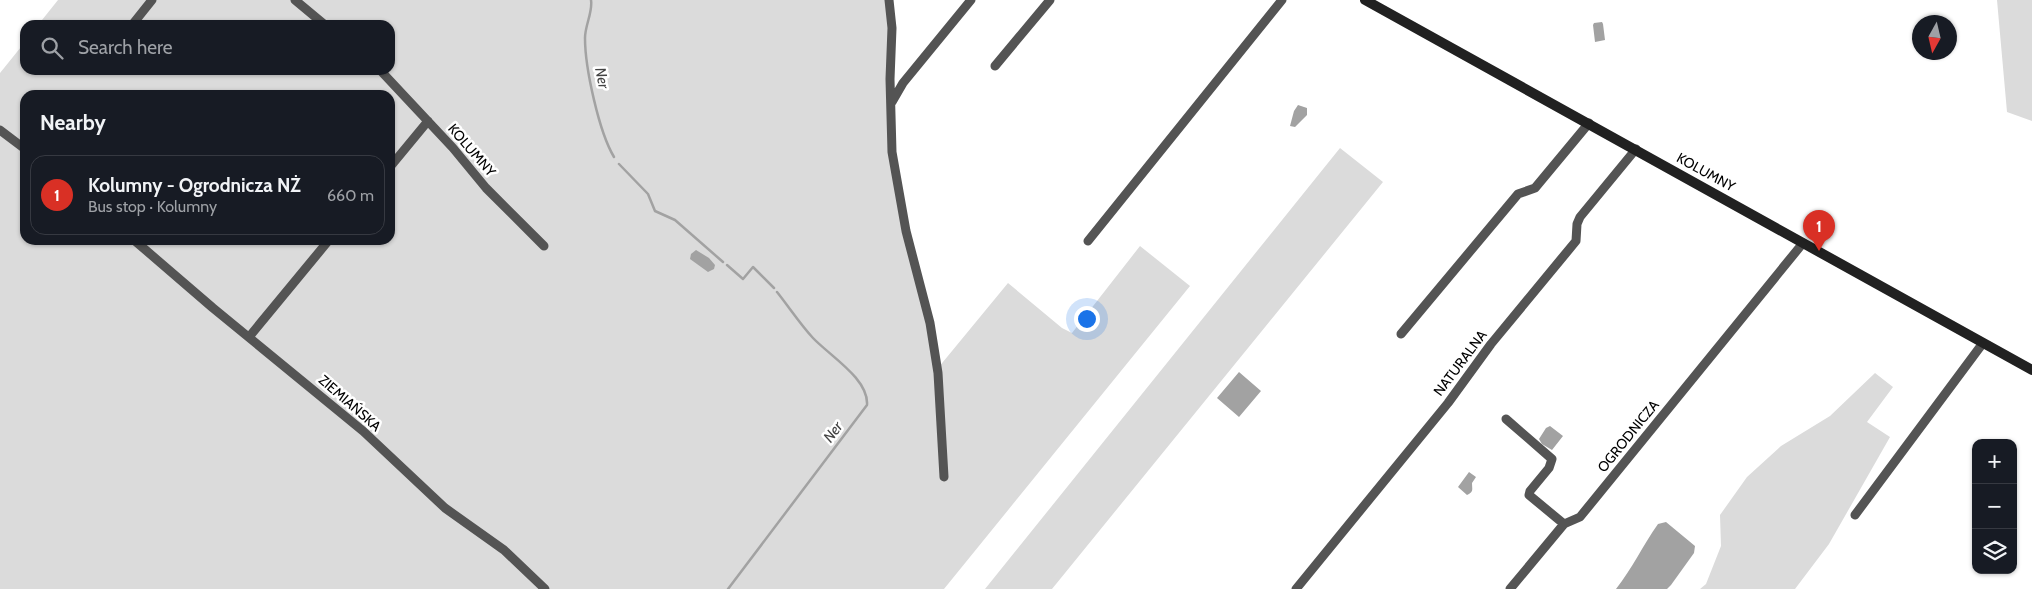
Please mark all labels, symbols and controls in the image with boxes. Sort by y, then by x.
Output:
north arrow [1912,15,1957,60]
search box [20,20,395,75]
icon: search [38,34,66,62]
text: Search here [78,36,172,59]
water label: Ner [591,66,613,91]
text: Nearby [40,110,106,135]
street label: KOLUMNY [444,120,501,181]
street label: KOLUMNY [1674,149,1739,196]
text: Kolumny - Ogrodnicza NŻ [88,174,301,197]
text: 1 [54,186,60,205]
text: 660 m [327,186,374,205]
text: Bus stop · Kolumny [88,197,217,216]
pin: 1 [1803,210,1835,251]
your location [1074,306,1100,332]
street label: NATURALNA [1429,326,1491,400]
street label: ZIEMIAŃSKA [315,371,385,435]
street label: OGRODNICZA [1593,396,1663,476]
water label: Ner [819,417,847,446]
map controls [1972,439,2017,574]
button: + [1972,439,2017,484]
button: − [1972,484,2017,529]
button: layers [1972,529,2017,574]

